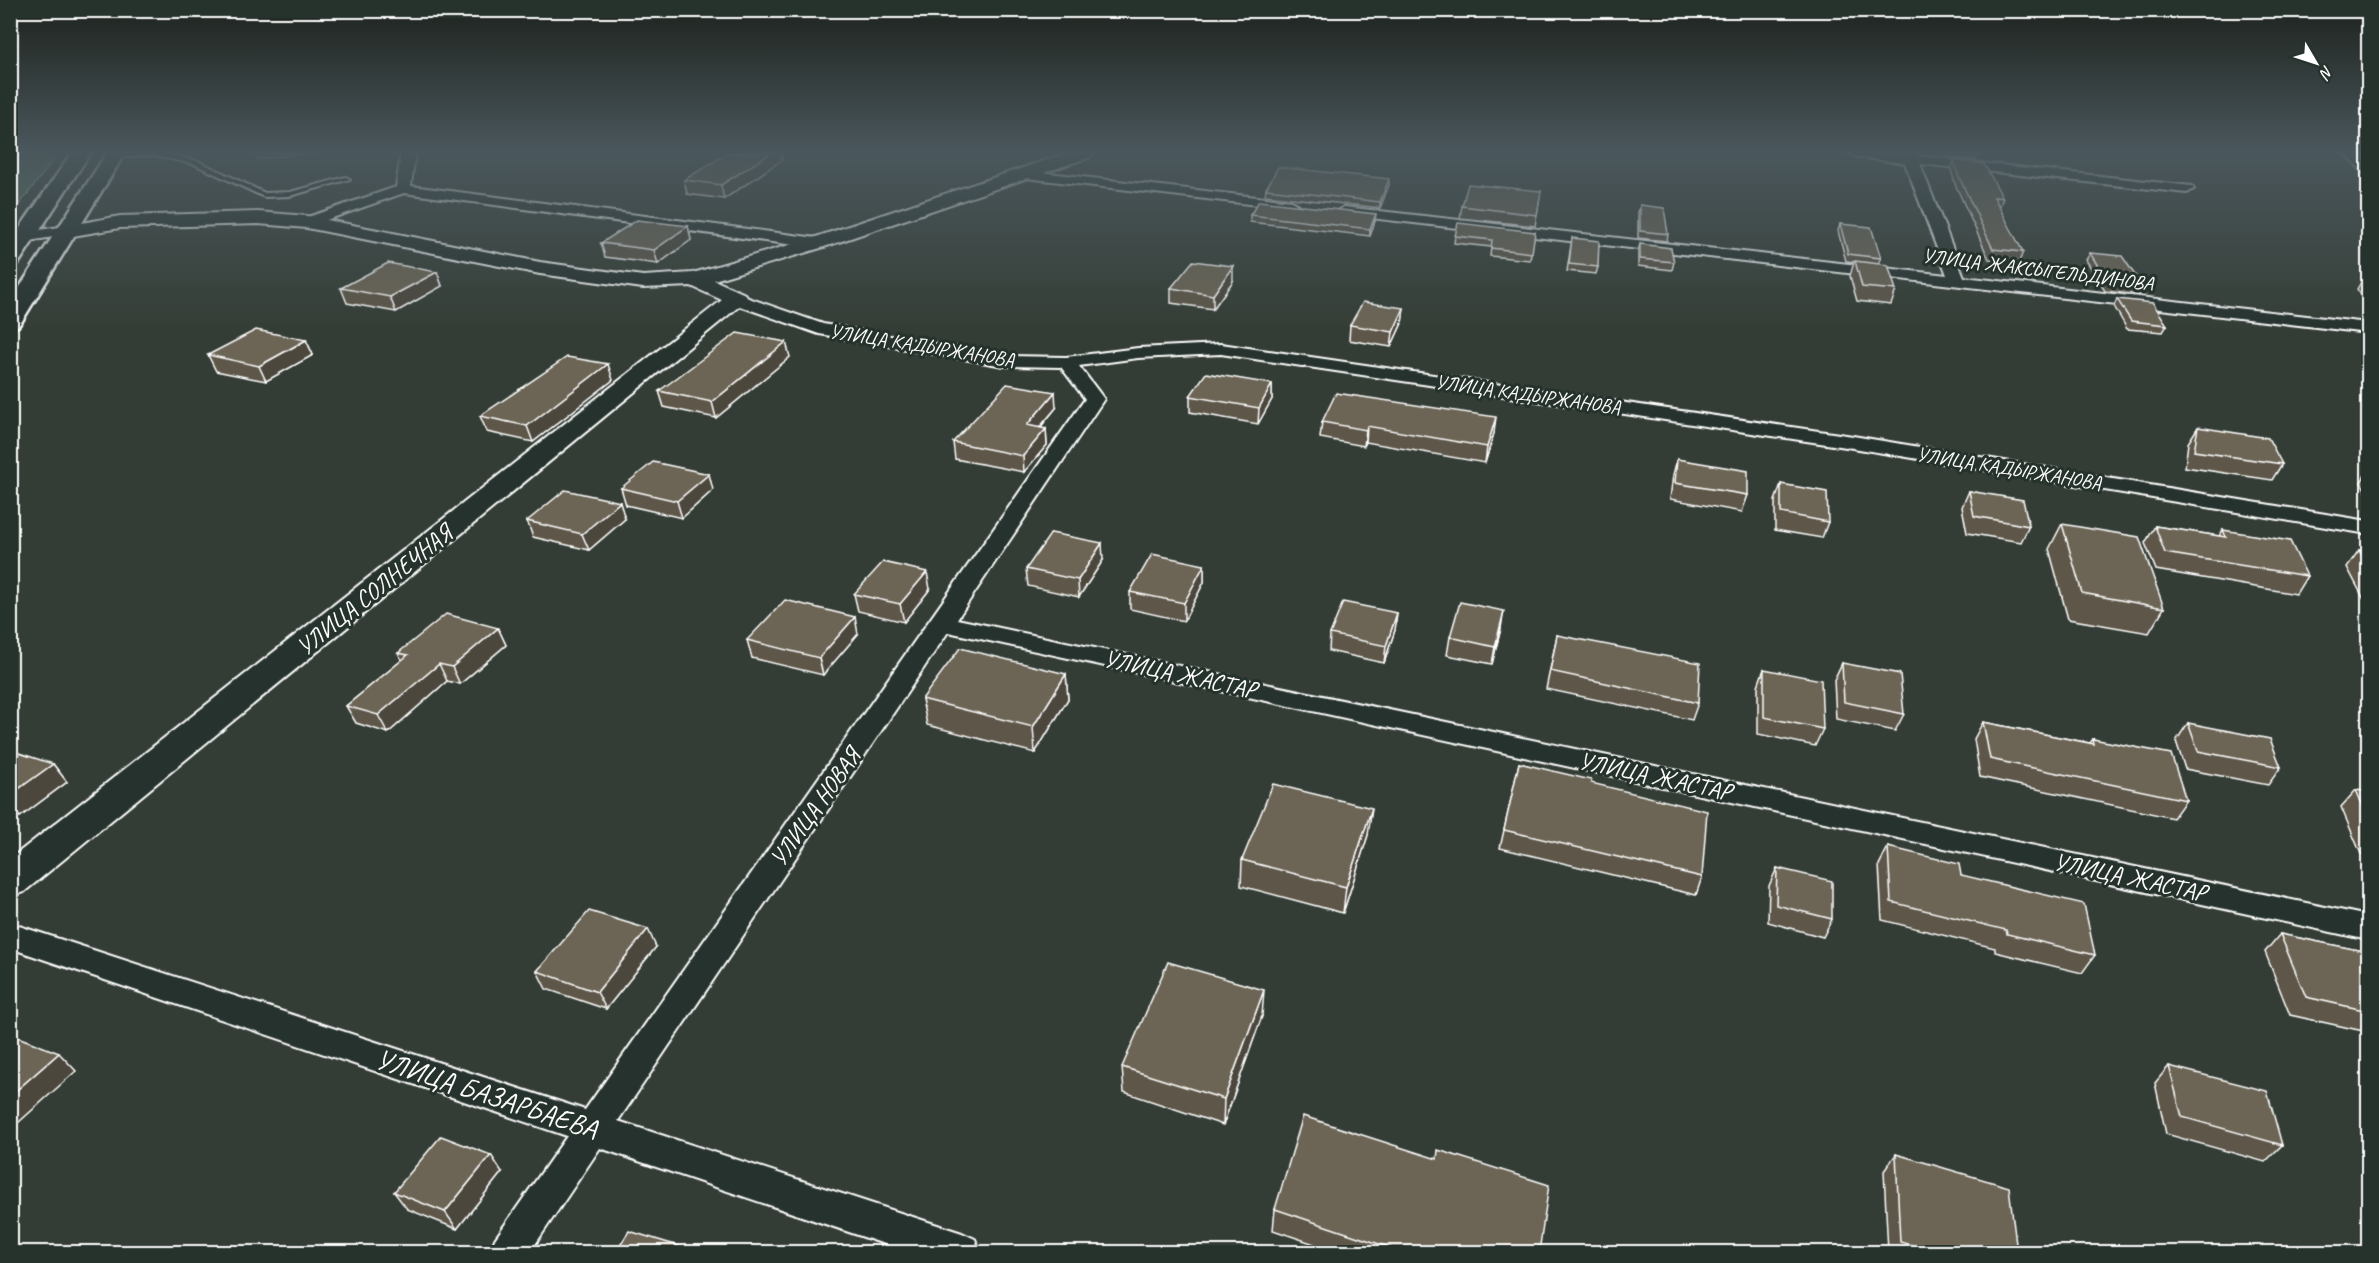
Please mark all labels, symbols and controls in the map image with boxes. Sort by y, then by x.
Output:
north arrow [2286,33,2346,93]
text: N [2314,62,2338,84]
street label: УЛИЦА ЖАКСЫГЕЛЬДИНОВА [1921,243,2156,296]
street label: УЛИЦА КАДЫРЖАНОВА [828,319,1017,373]
street label: УЛИЦА КАДЫРЖАНОВА [1434,369,1623,420]
street label: УЛИЦА КАДЫРЖАНОВА [1915,442,2104,496]
street label: УЛИЦА СОЛНЕЧНАЯ [290,516,461,662]
street label: УЛИЦА ЖАСТАР [1101,643,1263,706]
street label: УЛИЦА НОВАЯ [763,739,869,872]
street label: УЛИЦА ЖАСТАР [1576,745,1738,808]
street label: УЛИЦА ЖАСТАР [2051,846,2213,909]
street label: УЛИЦА БАЗАРБАЕВА [372,1041,603,1146]

